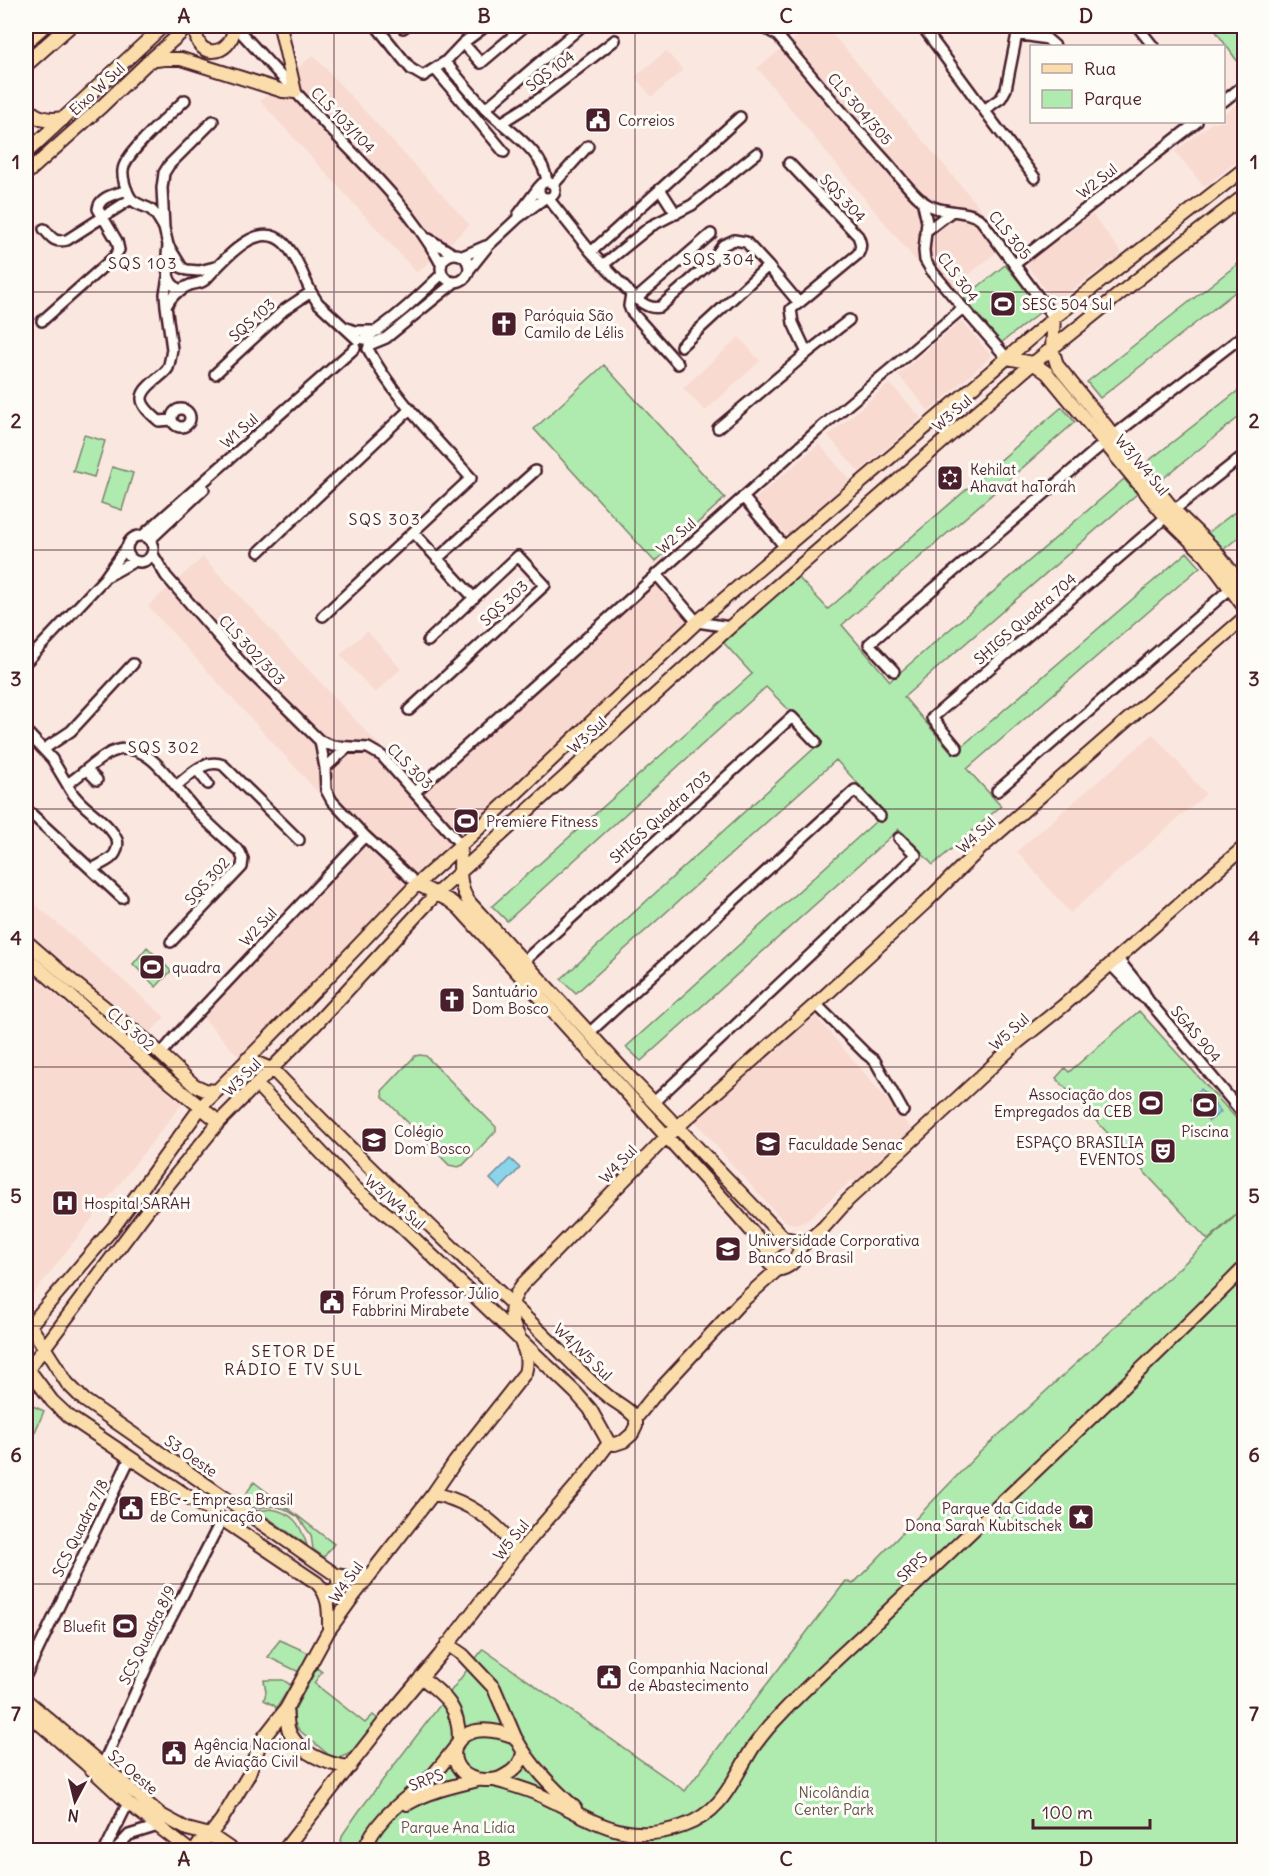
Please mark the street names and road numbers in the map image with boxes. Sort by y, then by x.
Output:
street label: SQS 104 [522,46,578,95]
street label: Eixo W Sul [65,59,129,119]
street label: CLS 304/305 [823,69,897,149]
street label: CLS 103/104 [307,83,379,157]
street label: W2 Sul [1073,159,1121,203]
street label: SQS 304 [816,170,870,226]
street label: CLS 305 [985,207,1035,263]
street label: CLS 304 [933,249,983,306]
street label: SQS 103 [225,294,279,346]
street label: W3 Sul [928,391,976,435]
street label: W1 Sul [216,410,262,452]
street label: W3/W4 Sul [1111,431,1173,499]
street label: W2 Sul [652,514,700,558]
street label: SHIGS Quadra 704 [970,569,1080,669]
street label: SQS 303 [476,576,532,630]
street label: CLS 302/303 [215,611,289,689]
street label: W3 Sul [563,712,611,758]
street label: CLS 303 [383,739,437,793]
street label: SHIGS Quadra 703 [606,767,714,867]
street label: W4 Sul [952,812,1000,858]
street label: SQS 302 [180,853,234,909]
street label: W2 Sul [235,904,281,950]
street label: SGAS 904 [1167,1002,1225,1066]
street label: CLS 302 [103,1003,159,1055]
street label: W5 Sul [985,1009,1033,1055]
street label: W3 Sul [219,1054,265,1100]
street label: W4 Sul [595,1141,641,1187]
street label: W3/W4 Sul [361,1171,429,1233]
street label: W4/W5 Sul [550,1320,616,1384]
street label: S3 Oeste [161,1431,221,1481]
street label: SCS Quadra 7/8 [48,1476,112,1580]
street label: W5 Sul [489,1516,533,1564]
street label: SRPS [893,1548,931,1586]
street label: W4 Sul [325,1558,367,1606]
street label: SCS Quadra 8/9 [115,1582,179,1688]
street label: S2 Oeste [104,1746,162,1798]
street label: SRPS [406,1765,446,1795]

